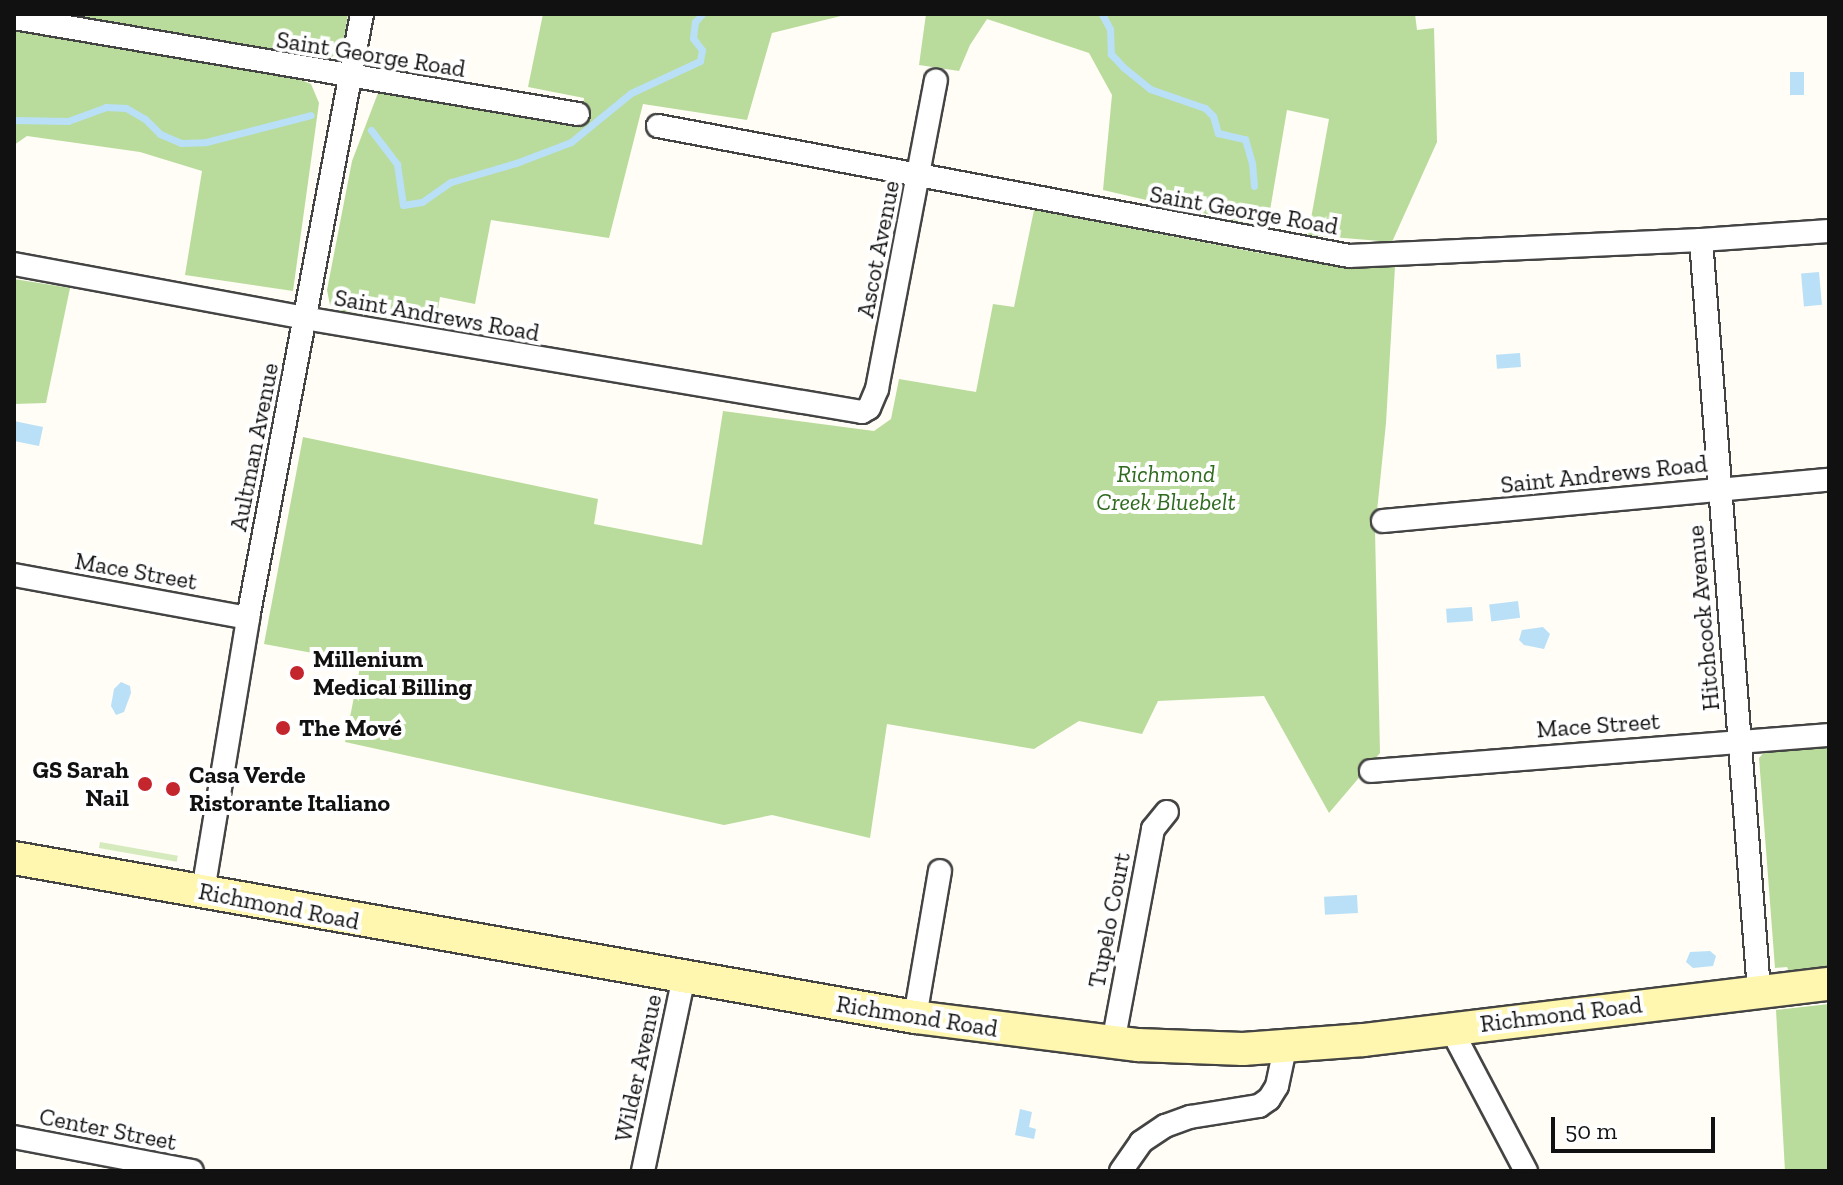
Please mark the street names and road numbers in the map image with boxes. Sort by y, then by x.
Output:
street label: Saint George Road [274,25,468,83]
street label: Ascot Avenue [851,178,905,320]
street label: Saint George Road [1147,179,1341,241]
street label: Saint Andrews Road [332,283,542,347]
street label: Aultman Avenue [224,360,284,534]
street label: Saint Andrews Road [1499,449,1709,499]
street label: Hitchcock Avenue [1681,524,1725,712]
street label: Mace Street [73,546,199,596]
street label: Mace Street [1535,706,1661,744]
street label: Tupelo Court [1082,850,1136,990]
street label: Richmond Road [196,876,362,936]
street label: Richmond Road [834,989,1000,1043]
street label: Richmond Road [1478,990,1644,1038]
street label: Wilder Avenue [608,991,668,1145]
street label: Center Street [37,1102,179,1156]

